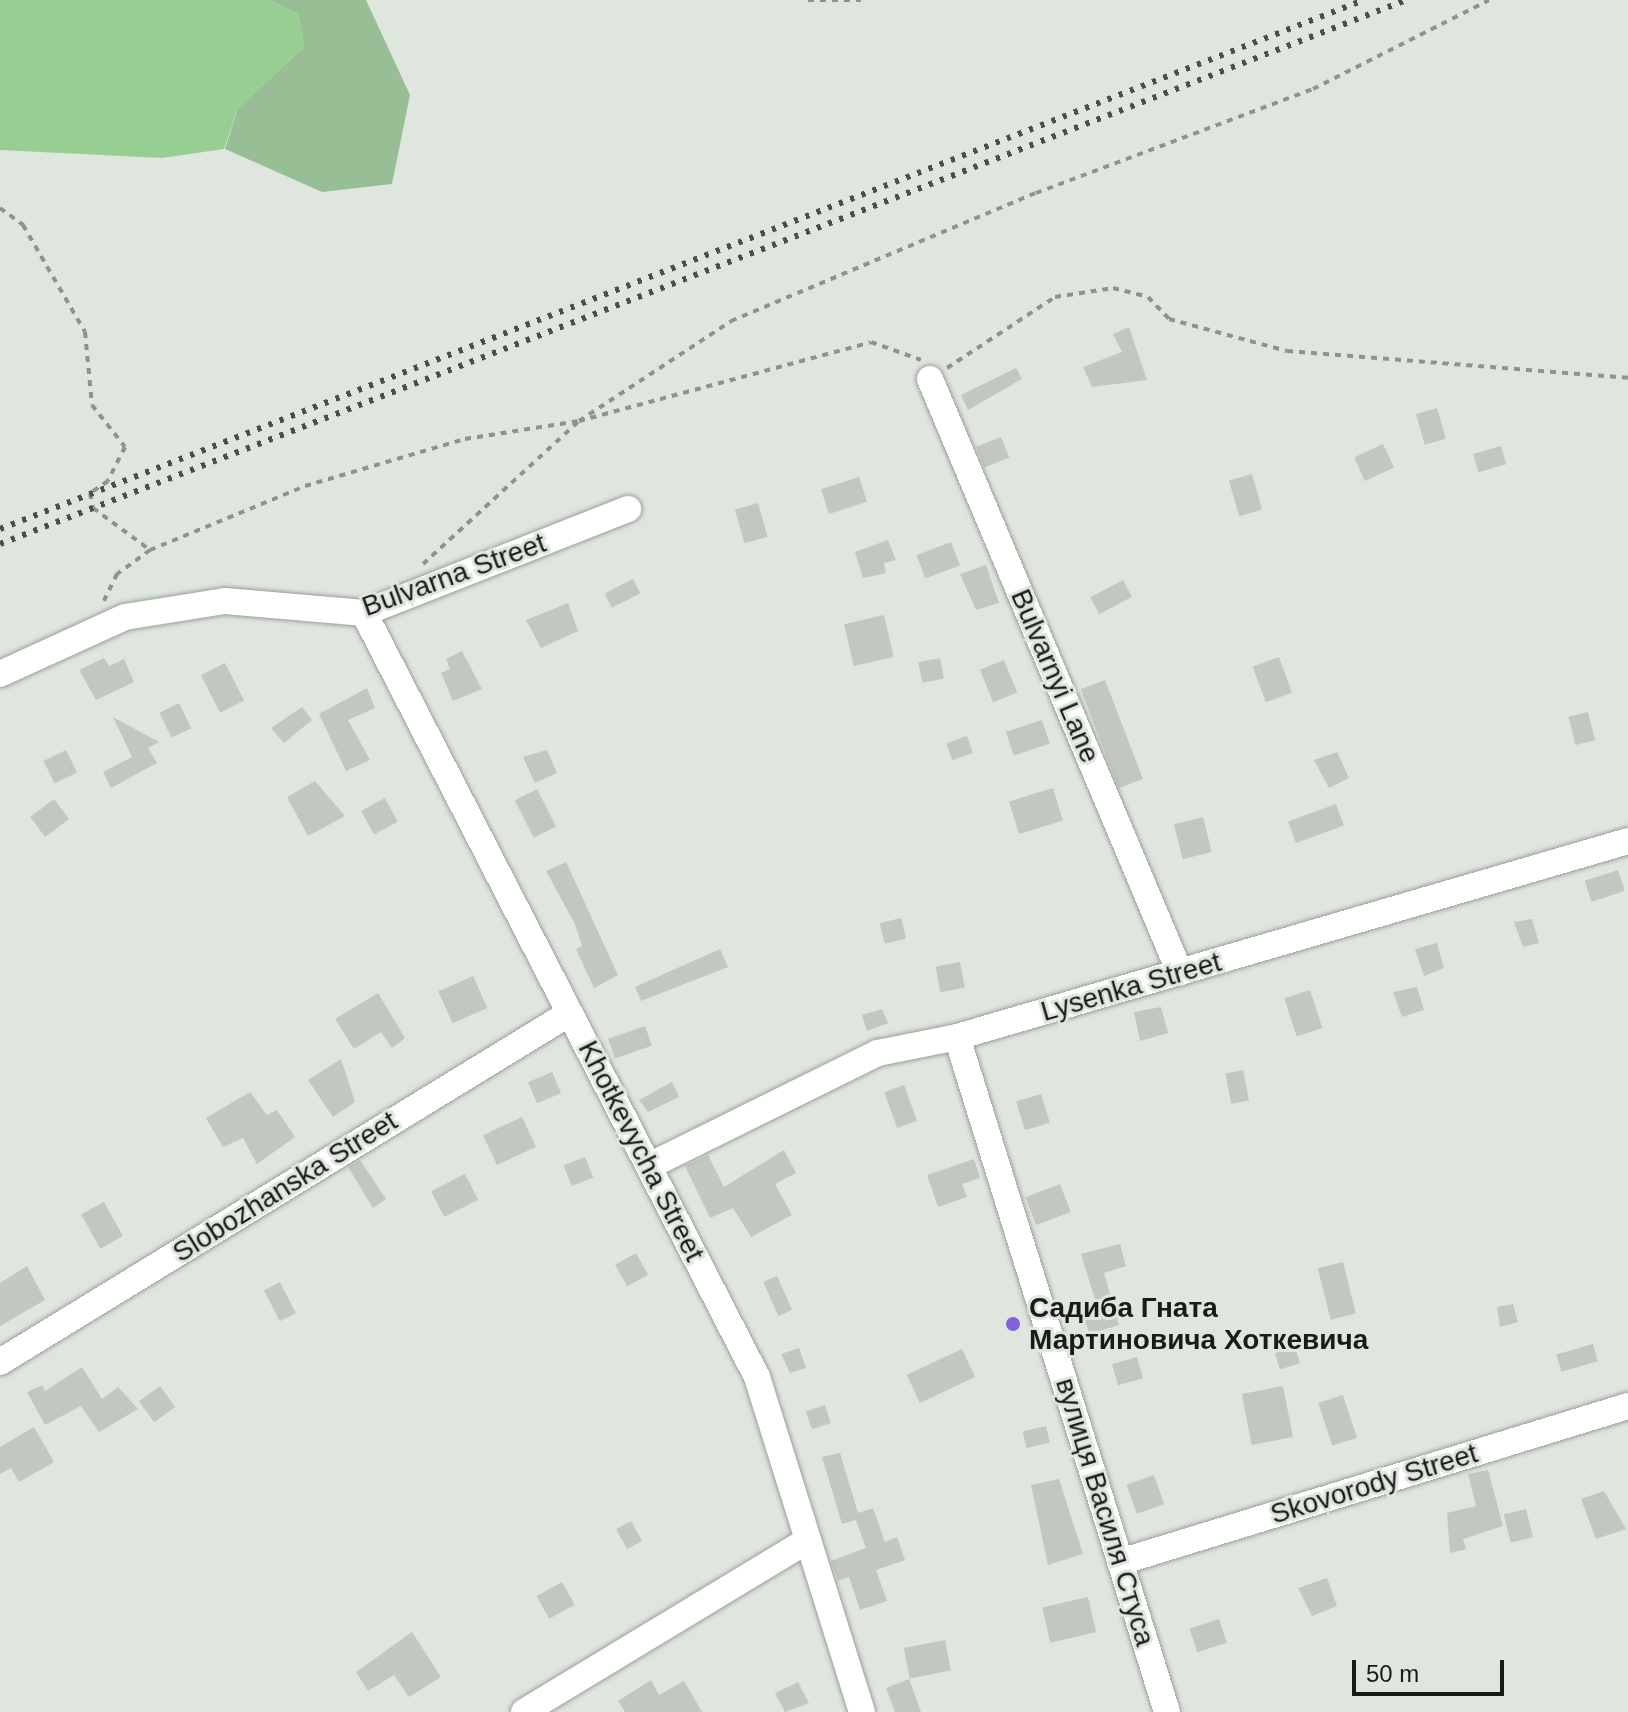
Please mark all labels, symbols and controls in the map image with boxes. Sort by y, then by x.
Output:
street label: Bulvarna Street [358,526,550,624]
street label: Bulvarnyi Lane [1003,584,1107,768]
street label: Lysenka Street [1037,945,1225,1029]
street label: Khotkevycha Street [571,1035,711,1267]
street label: Slobozhanska Street [167,1104,403,1270]
place label: Садиба Гната Мартиновича Хоткевича [1029,1291,1368,1357]
marker: Садиба Гната Мартиновича Хоткевича [1004,1315,1022,1333]
street label: вулиця Василя Стуса [1048,1374,1162,1650]
street label: Skovorody Street [1266,1437,1482,1531]
scale bar [1356,1644,1508,1694]
text: 50 m [1366,1660,1419,1687]

